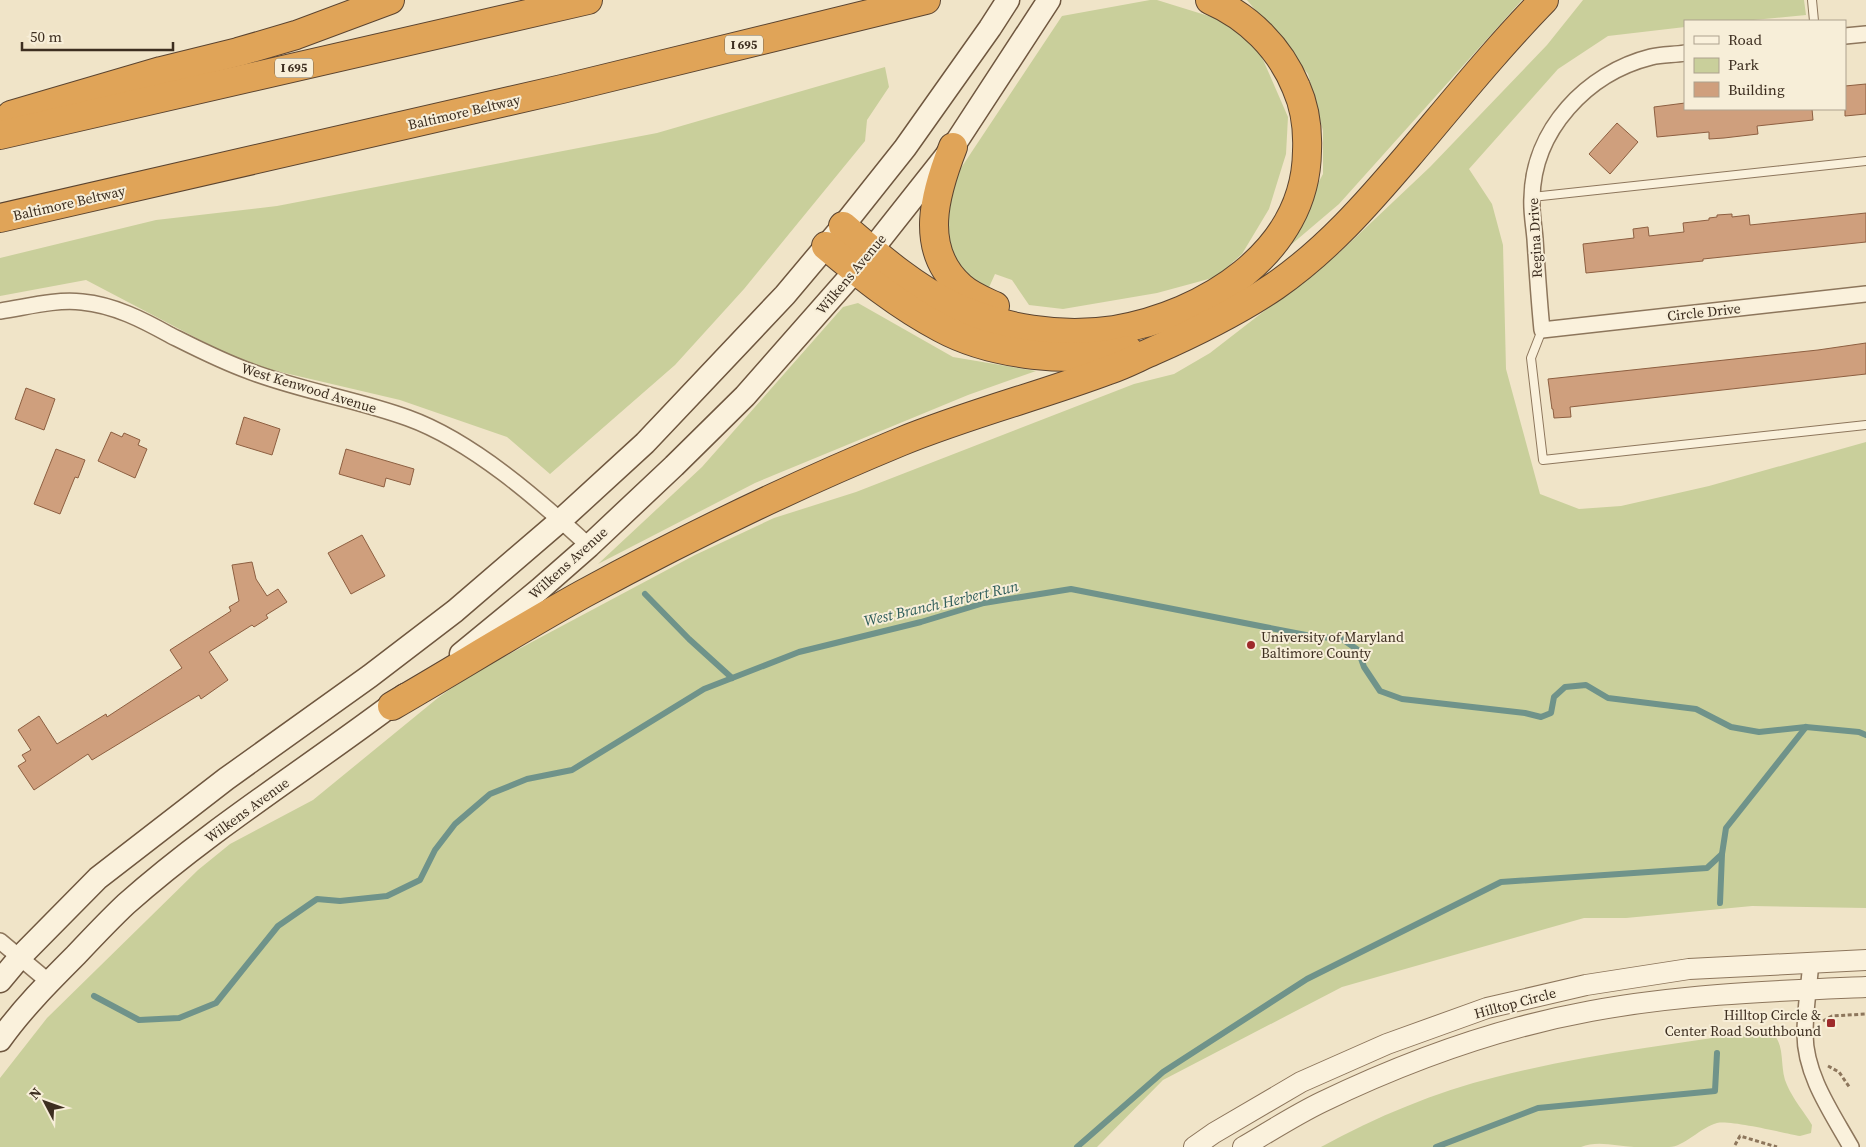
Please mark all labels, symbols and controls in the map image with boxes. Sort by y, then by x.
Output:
scale bar [22,20,174,52]
legend [1684,20,1846,110]
text: 50 m [30,26,62,47]
text: Road [1728,29,1762,50]
road number: I 695 [725,36,763,54]
text: Park [1728,54,1760,75]
road number: I 695 [275,58,313,78]
text: Building [1728,79,1785,100]
street label: Baltimore Beltway [406,89,523,135]
street label: Baltimore Beltway [11,180,128,226]
street label: Regina Drive [1523,197,1547,279]
street label: Wilkens Avenue [811,229,891,319]
street label: Circle Drive [1666,298,1742,326]
street label: West Kenwood Avenue [239,358,379,418]
street label: Wilkens Avenue [524,522,612,604]
water label: West Branch Herbert Run [862,575,1021,631]
place label: University of Maryland Baltimore County [1261,627,1404,663]
marker: University of Maryland Baltimore County [1245,639,1257,651]
street label: Wilkens Avenue [201,773,293,847]
street label: Hilltop Circle [1472,982,1558,1024]
place label: Hilltop Circle & Center Road Southbound [1665,1005,1821,1041]
marker: Hilltop Circle & Center Road Southbound [1825,1017,1837,1029]
north arrow [20,1077,70,1127]
text: N [24,1083,46,1104]

